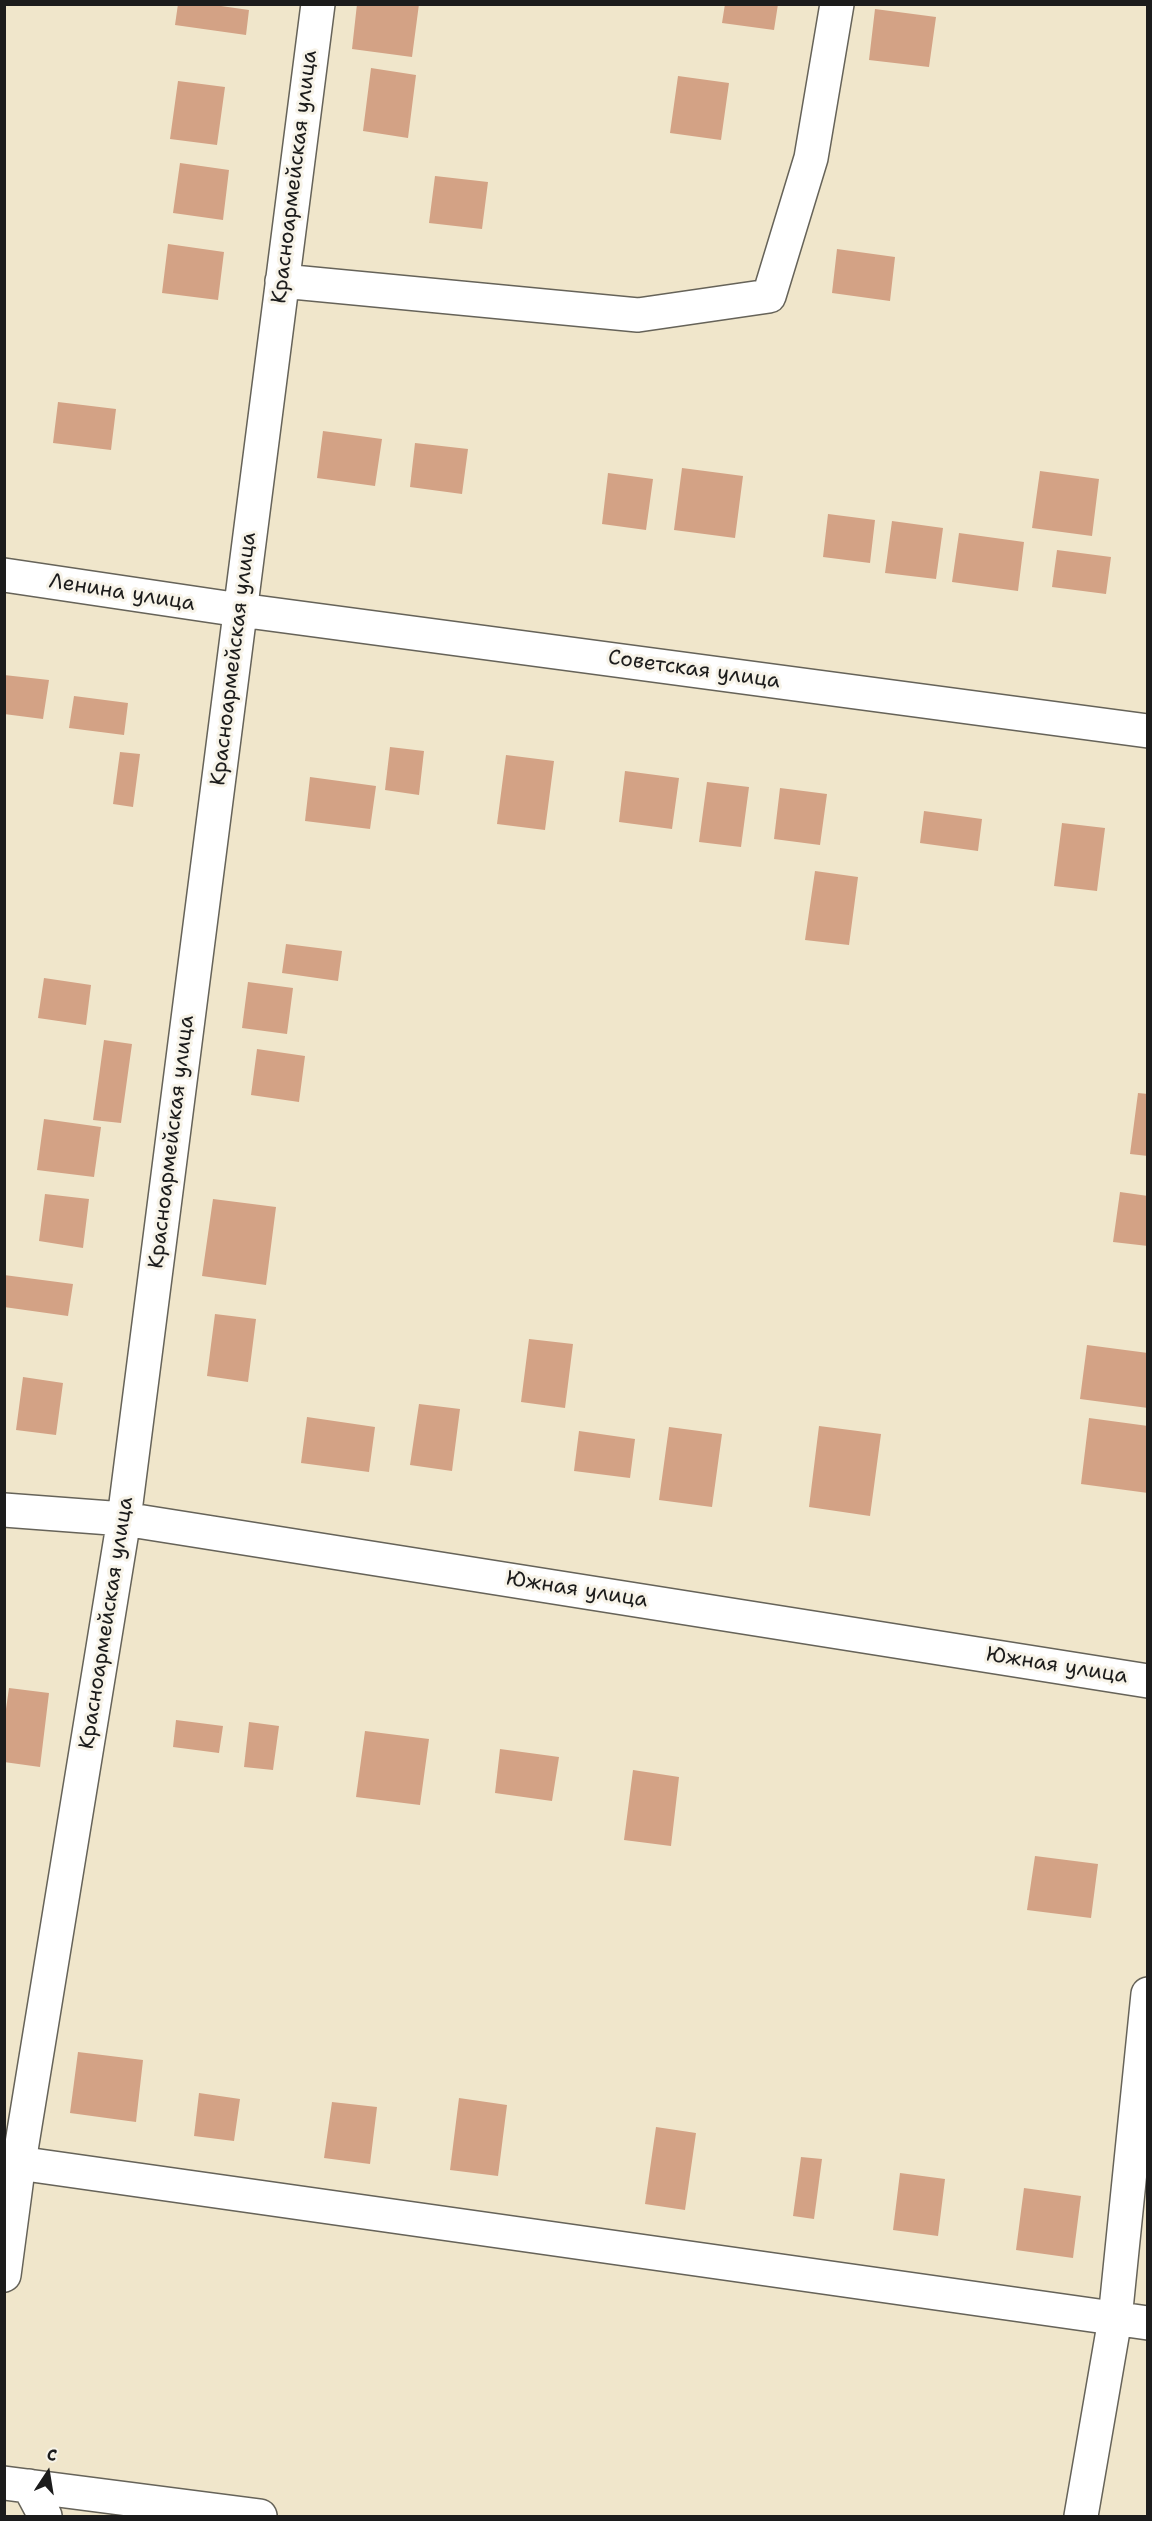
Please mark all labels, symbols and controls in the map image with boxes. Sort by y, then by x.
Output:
street label: Красноармейская улица [267,49,323,305]
street label: Красноармейская улица [206,531,262,787]
street label: Ленина улица [47,569,197,617]
street label: Советская улица [606,645,782,695]
street label: Красноармейская улица [144,1014,200,1270]
street label: Красноармейская улица [75,1495,139,1751]
street label: Южная улица [504,1566,650,1614]
street label: Южная улица [984,1642,1130,1690]
north arrow [18,2443,78,2503]
text: С [45,2444,59,2466]

